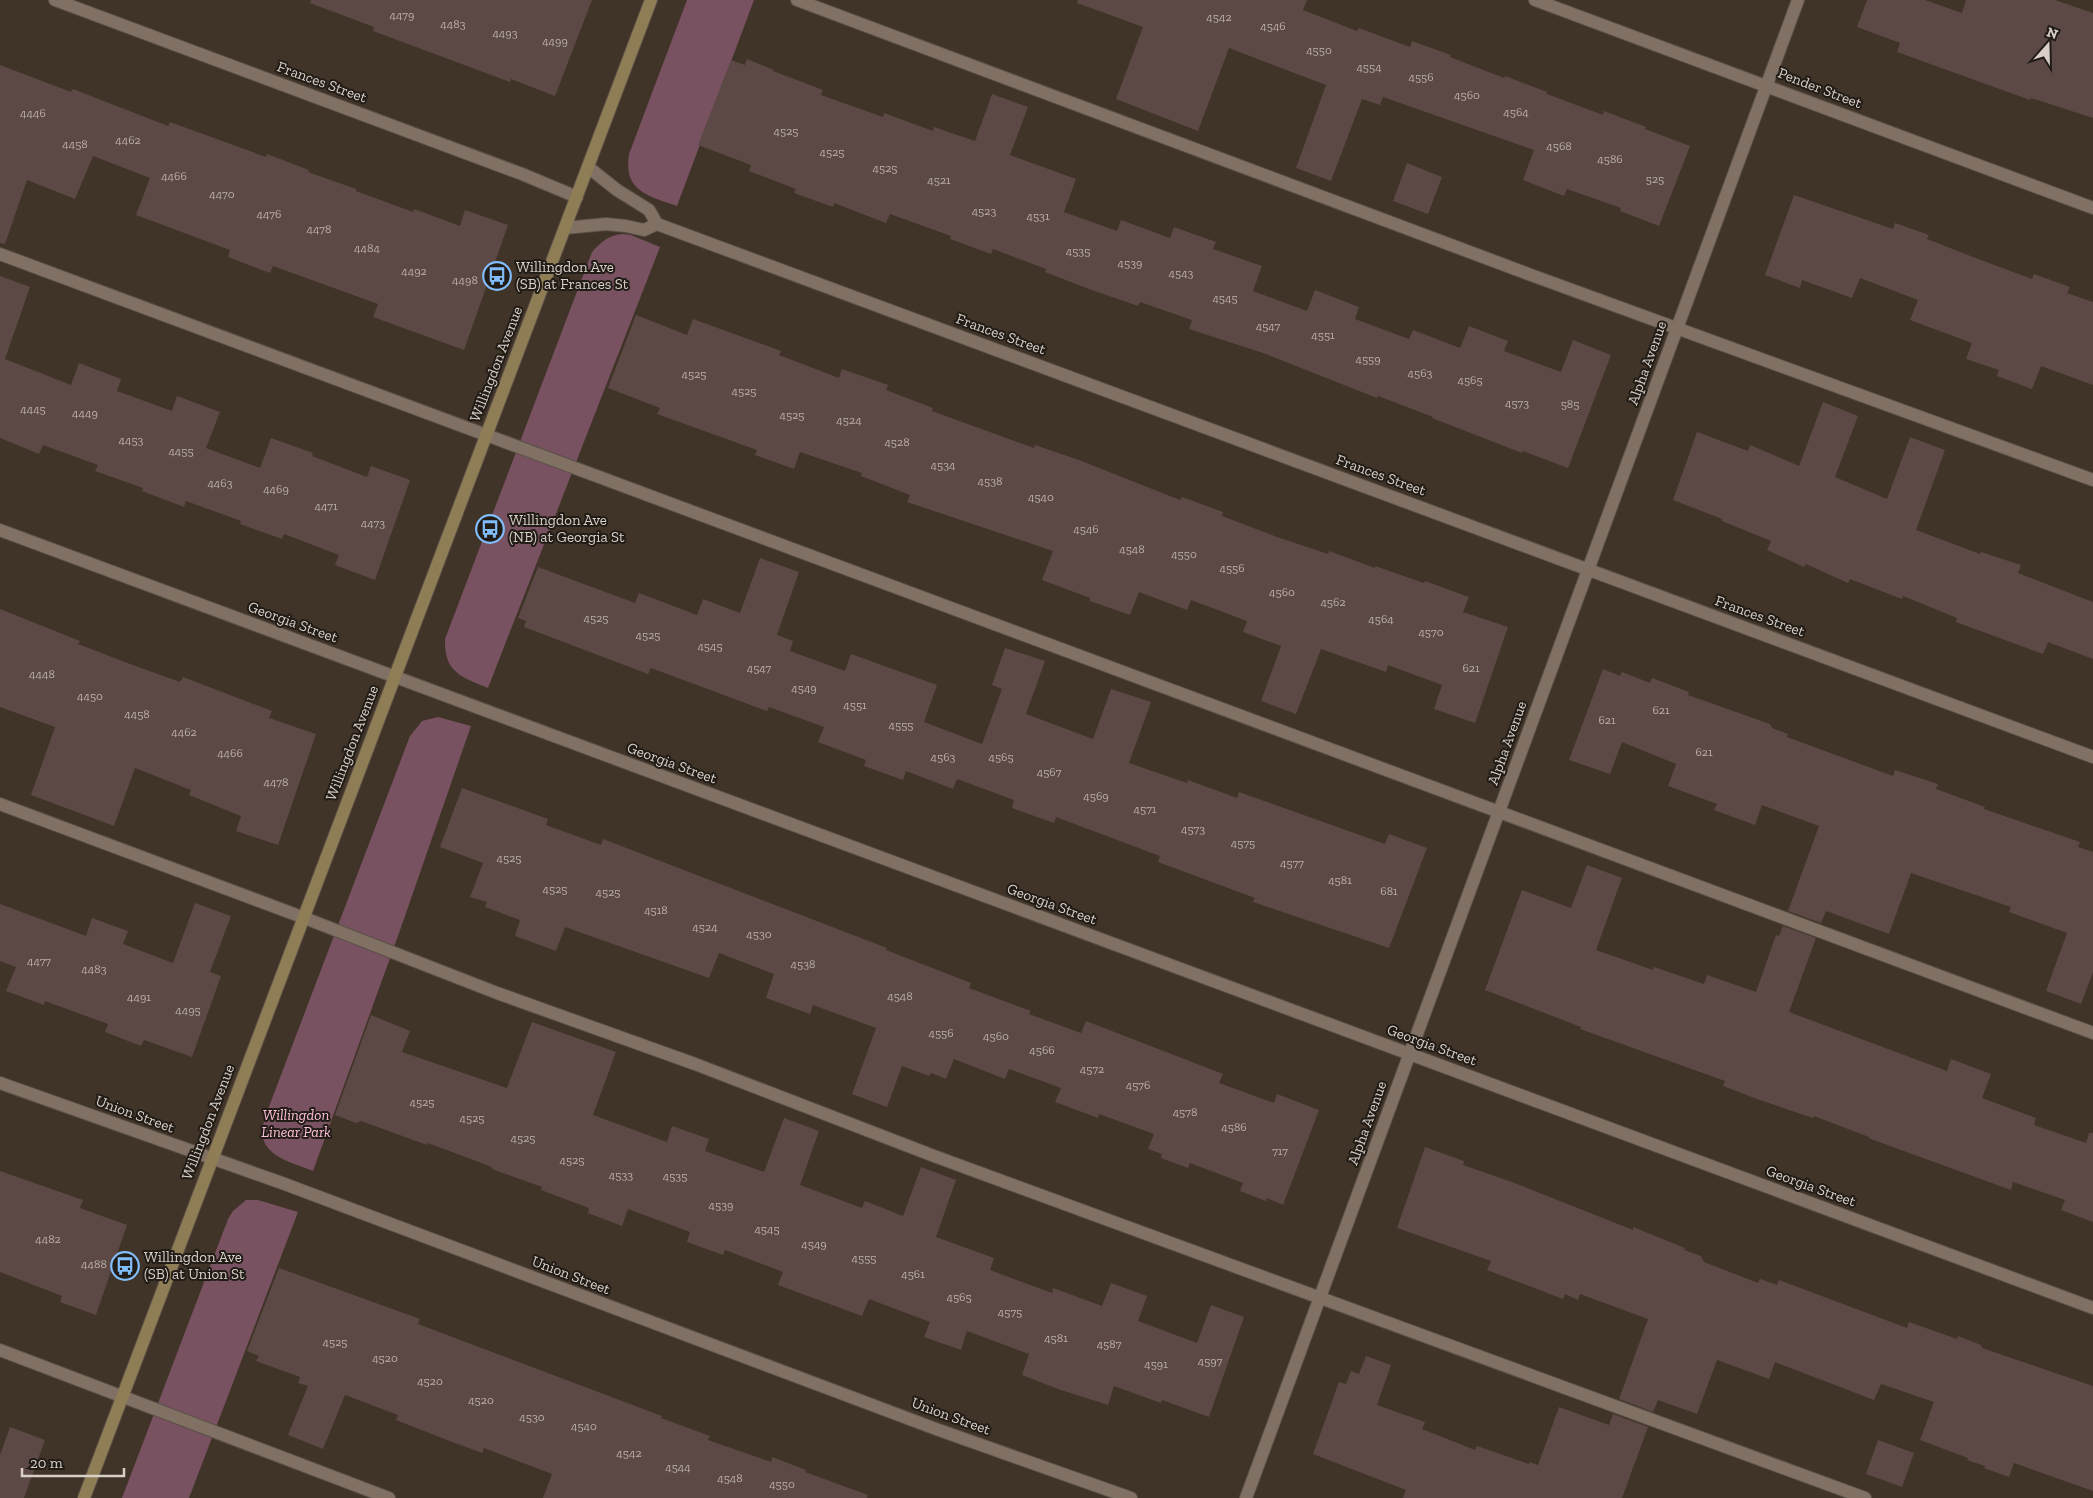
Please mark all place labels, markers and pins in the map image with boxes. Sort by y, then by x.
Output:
place label: Willingdon Ave (SB) at Frances St [516,258,629,293]
bus stop icon: Willingdon Ave (SB) at Frances St [482,261,512,291]
place label: Willingdon Ave (NB) at Georgia St [509,511,625,546]
bus stop icon: Willingdon Ave (NB) at Georgia St [475,514,505,544]
place label: Willingdon Ave (SB) at Union St [144,1248,245,1283]
bus stop icon: Willingdon Ave (SB) at Union St [110,1251,140,1281]

